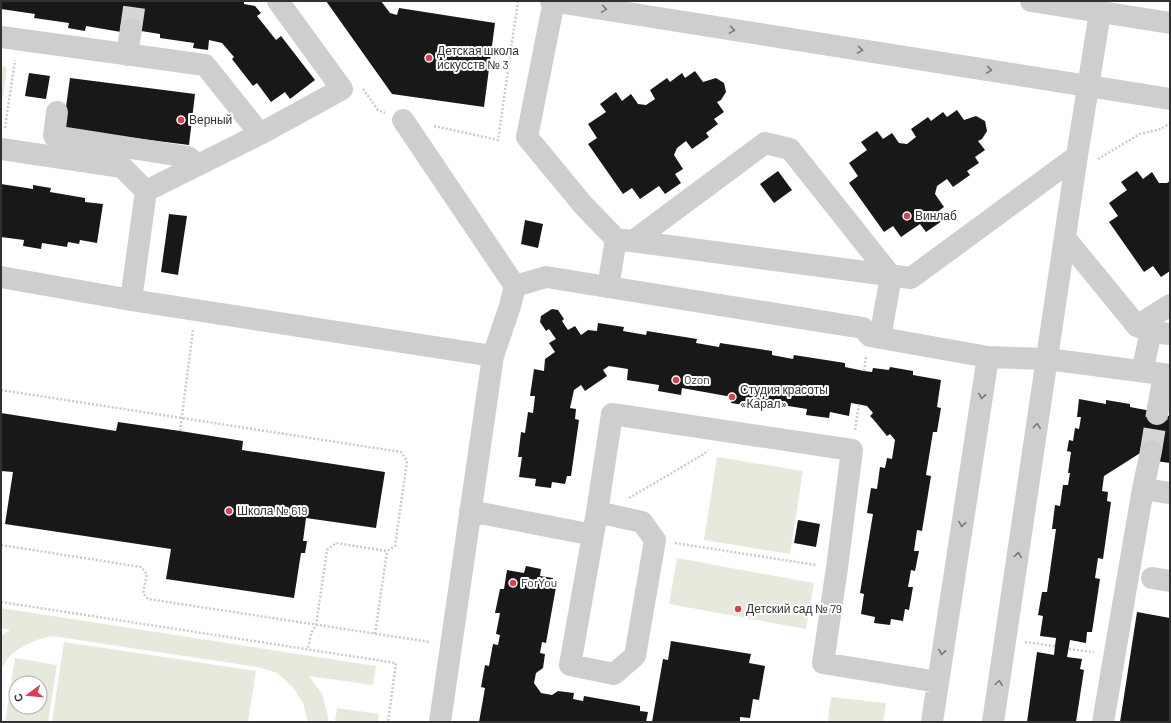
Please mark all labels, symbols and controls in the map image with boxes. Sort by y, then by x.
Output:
one-way arrow [600,4,607,13]
one-way arrow [729,25,735,33]
place label: Детская школа искусств № 3 [437,43,519,72]
one-way arrow [857,45,863,54]
marker: Детская школа искусств № 3 [424,53,434,63]
one-way arrow [986,65,992,74]
place label: Верный [189,112,232,127]
marker: Верный [176,115,186,125]
place label: Винлаб [915,208,957,222]
marker: Винлаб [902,211,912,221]
place label: Ozon [684,372,710,386]
marker: Ozon [671,375,681,385]
place label: Студия красоты «Карал» [740,382,828,411]
marker: Студия красоты «Карал» [727,392,737,402]
one-way arrow [978,392,987,399]
one-way arrow [1032,423,1041,429]
place label: Школа № 619 [237,503,308,517]
marker: Школа № 619 [224,506,234,516]
one-way arrow [958,521,967,527]
one-way arrow [1013,552,1022,558]
place label: ForYou [521,575,557,589]
marker: ForYou [508,578,518,588]
place label: Детский сад № 79 [746,601,842,616]
marker: Детский сад № 79 [733,604,743,614]
one-way arrow [938,649,947,656]
north arrow [8,675,48,715]
one-way arrow [994,680,1003,686]
text: С [11,692,25,704]

